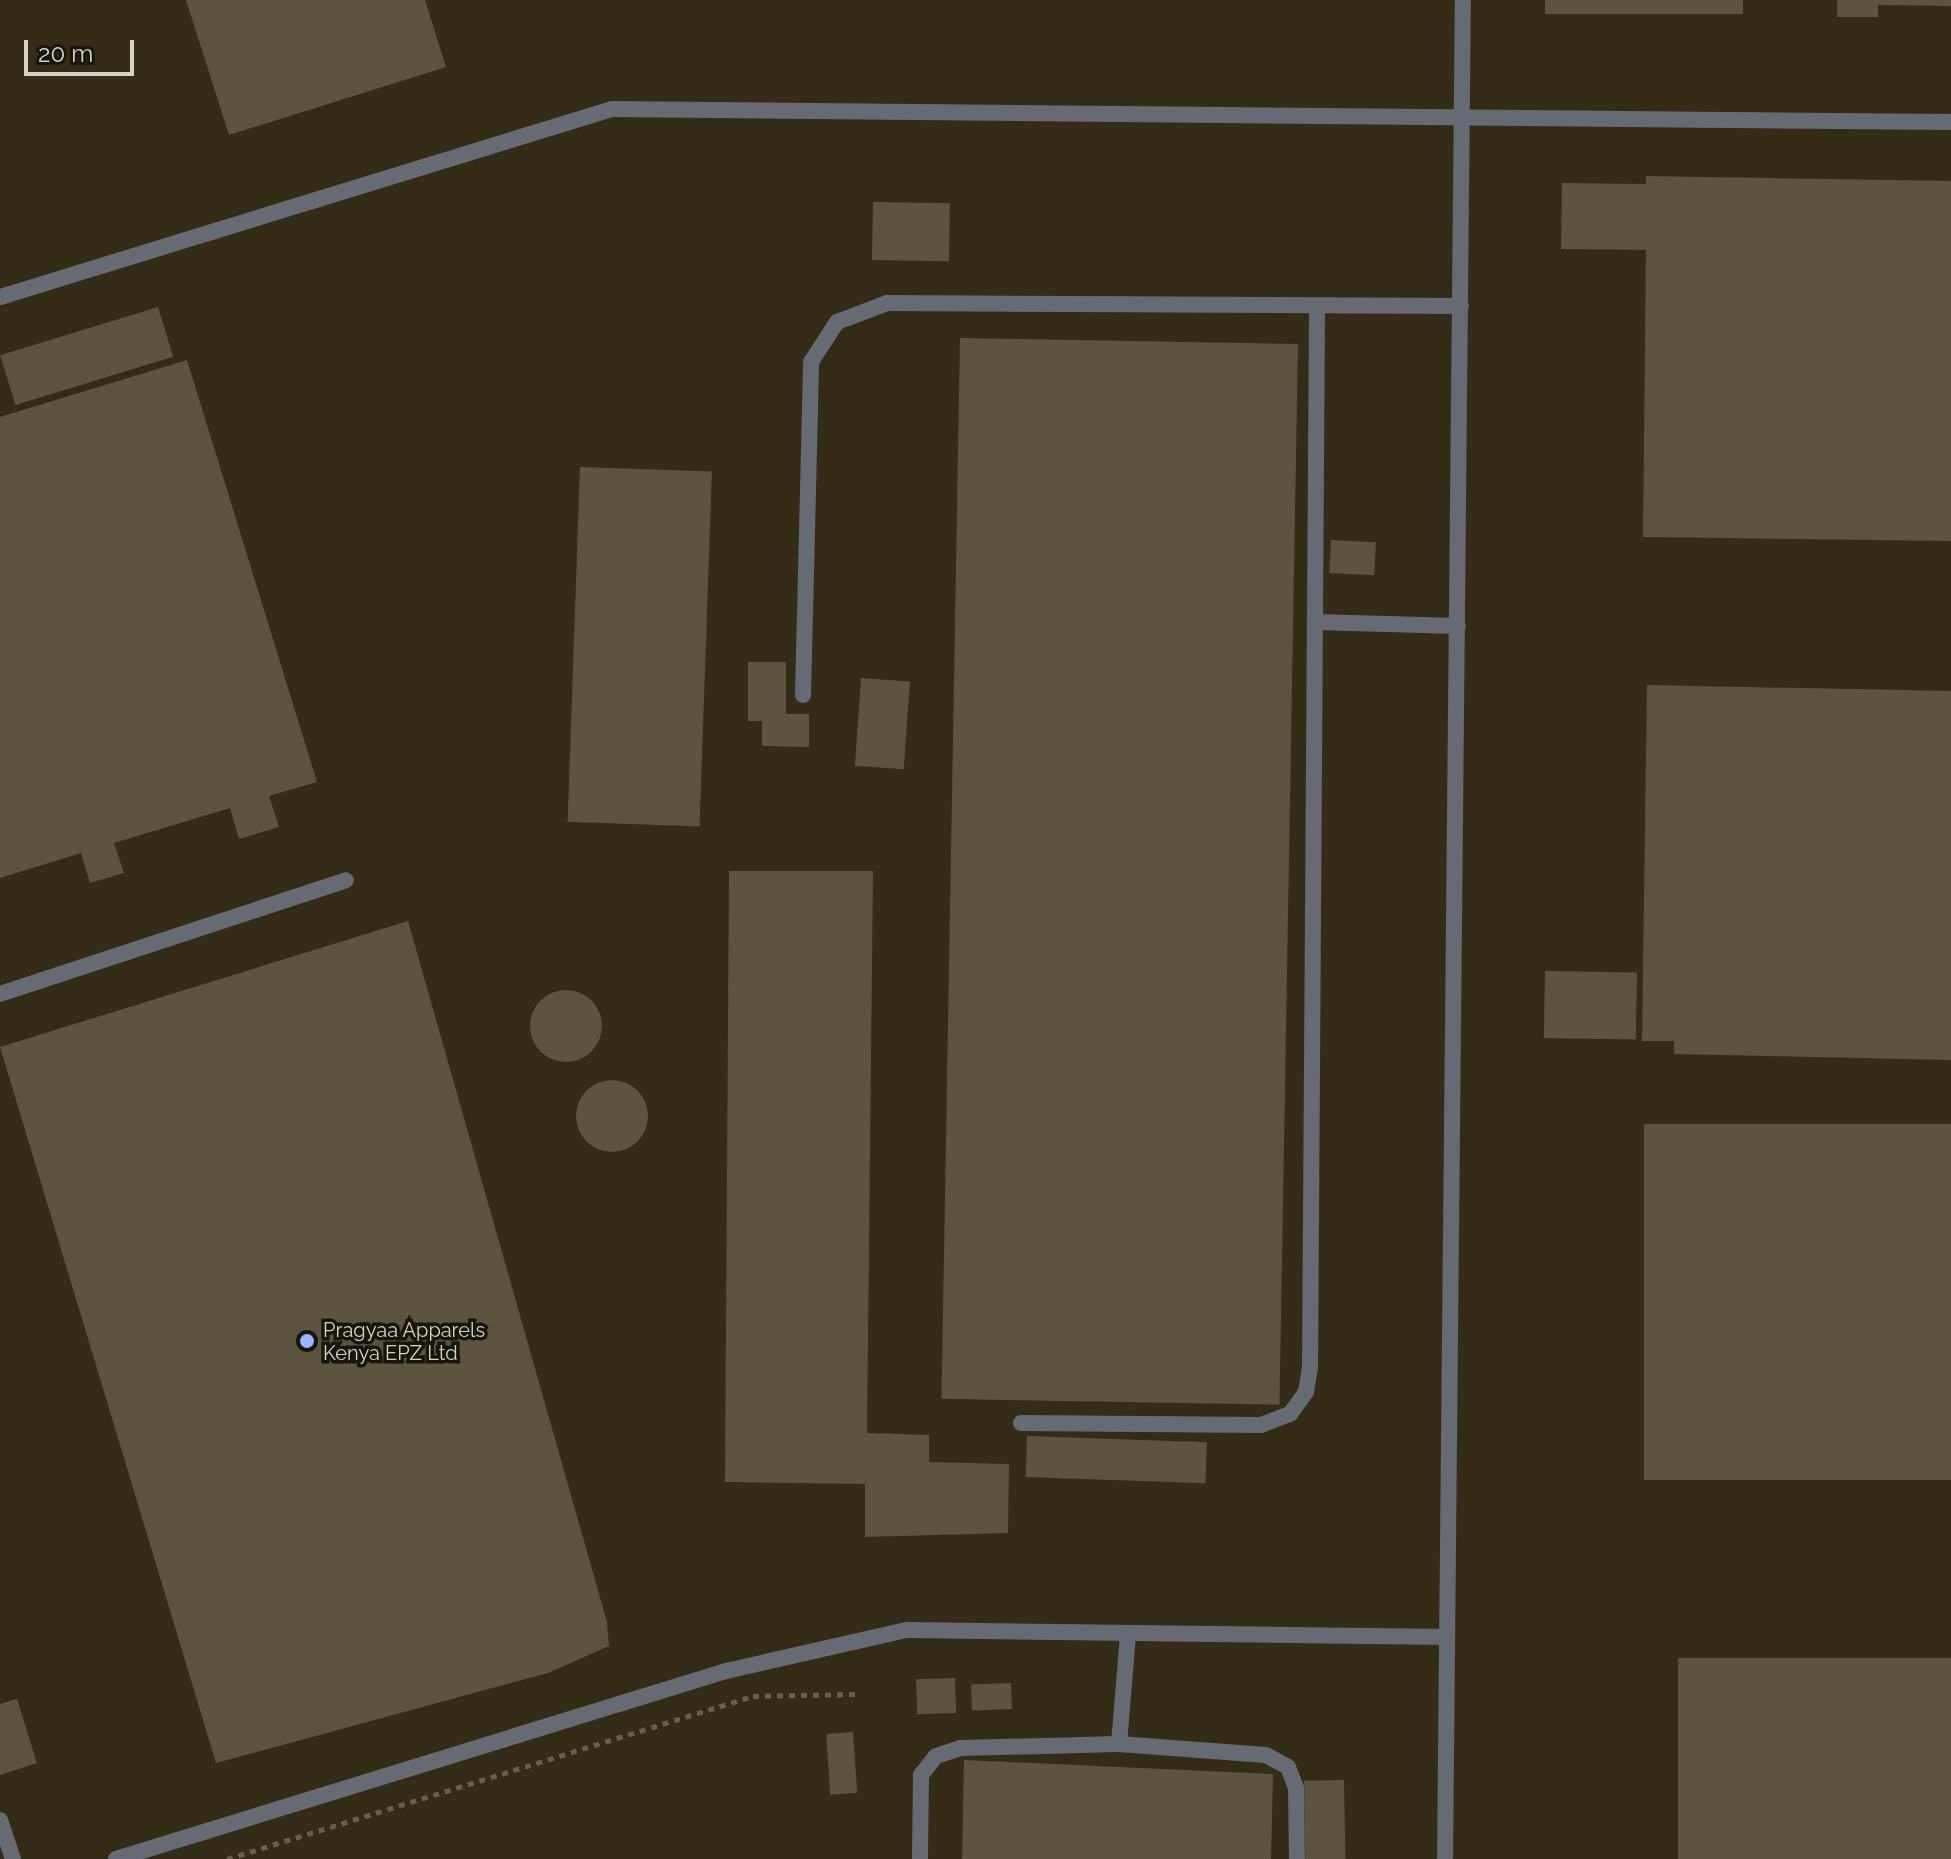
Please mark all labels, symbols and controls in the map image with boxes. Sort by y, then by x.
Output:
scale bar [28,24,138,74]
text: 20 m [38,39,93,68]
place label: Pragyaa Apparels Kenya EPZ Ltd [323,1318,486,1365]
marker: Pragyaa Apparels Kenya EPZ Ltd [298,1332,316,1350]

